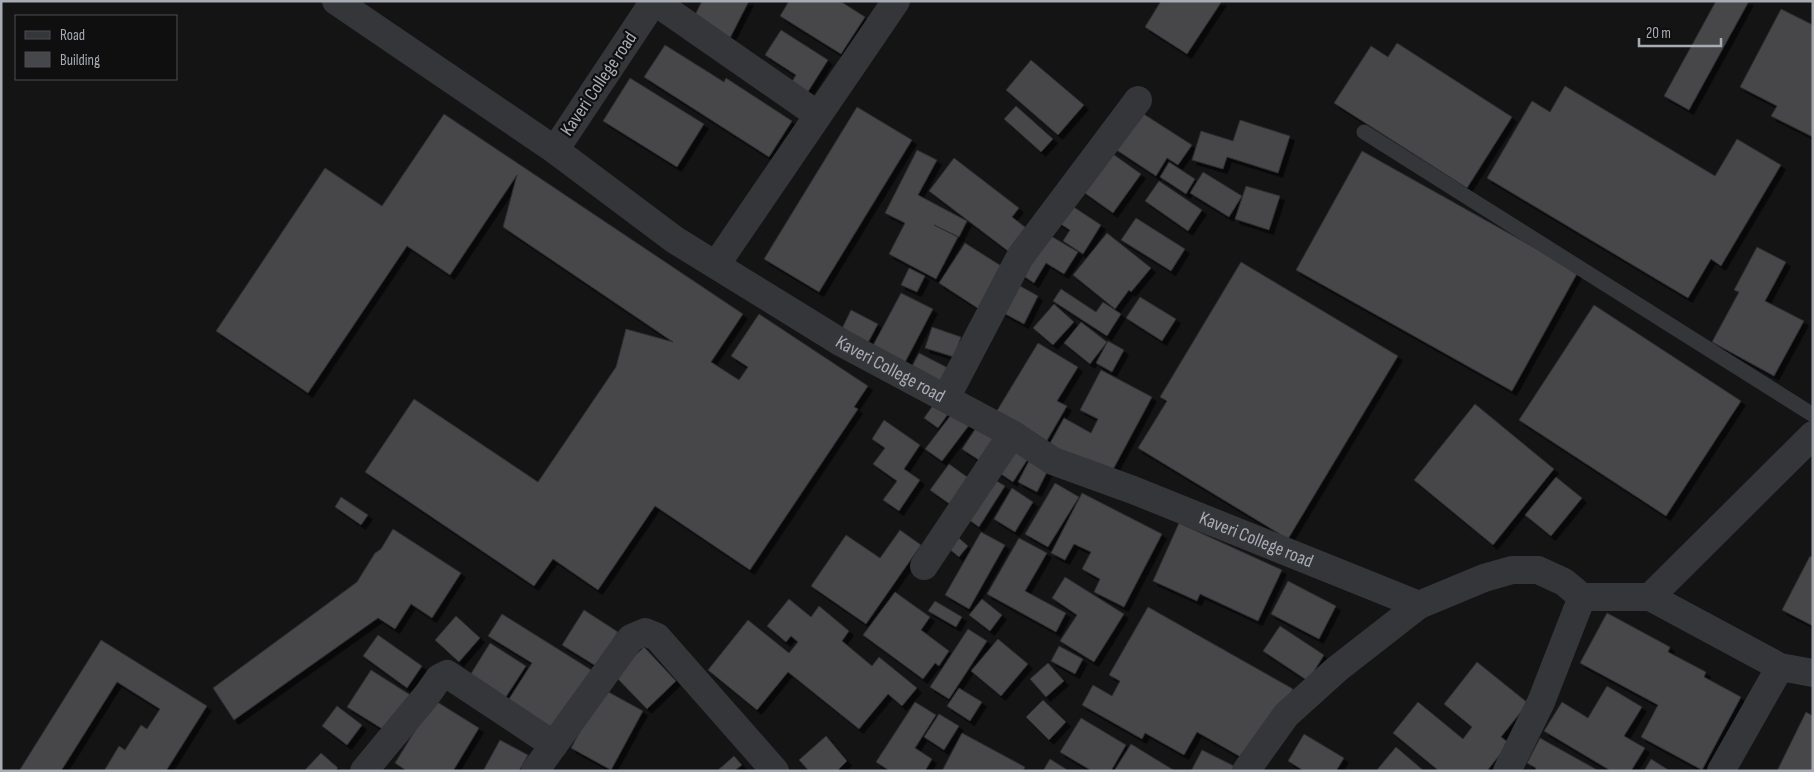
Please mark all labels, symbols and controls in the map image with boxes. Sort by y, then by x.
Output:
legend [15,15,178,80]
scale bar [1639,15,1722,47]
text: 20 m [1646,24,1671,43]
text: Road [60,26,85,45]
street label: Kaveri College road [556,28,642,140]
text: Building [60,51,100,70]
street label: Kaveri College road [831,330,949,408]
street label: Kaveri College road [1196,506,1317,573]

